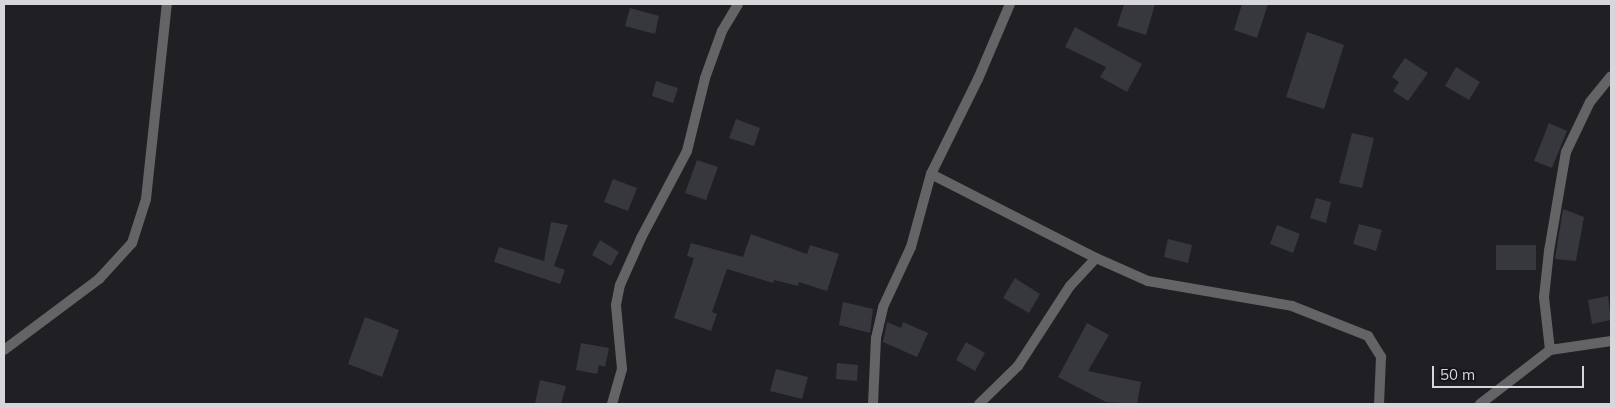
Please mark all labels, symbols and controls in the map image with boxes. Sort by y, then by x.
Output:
scale bar [1435,356,1588,388]
text: 50 m [1440,365,1475,384]

